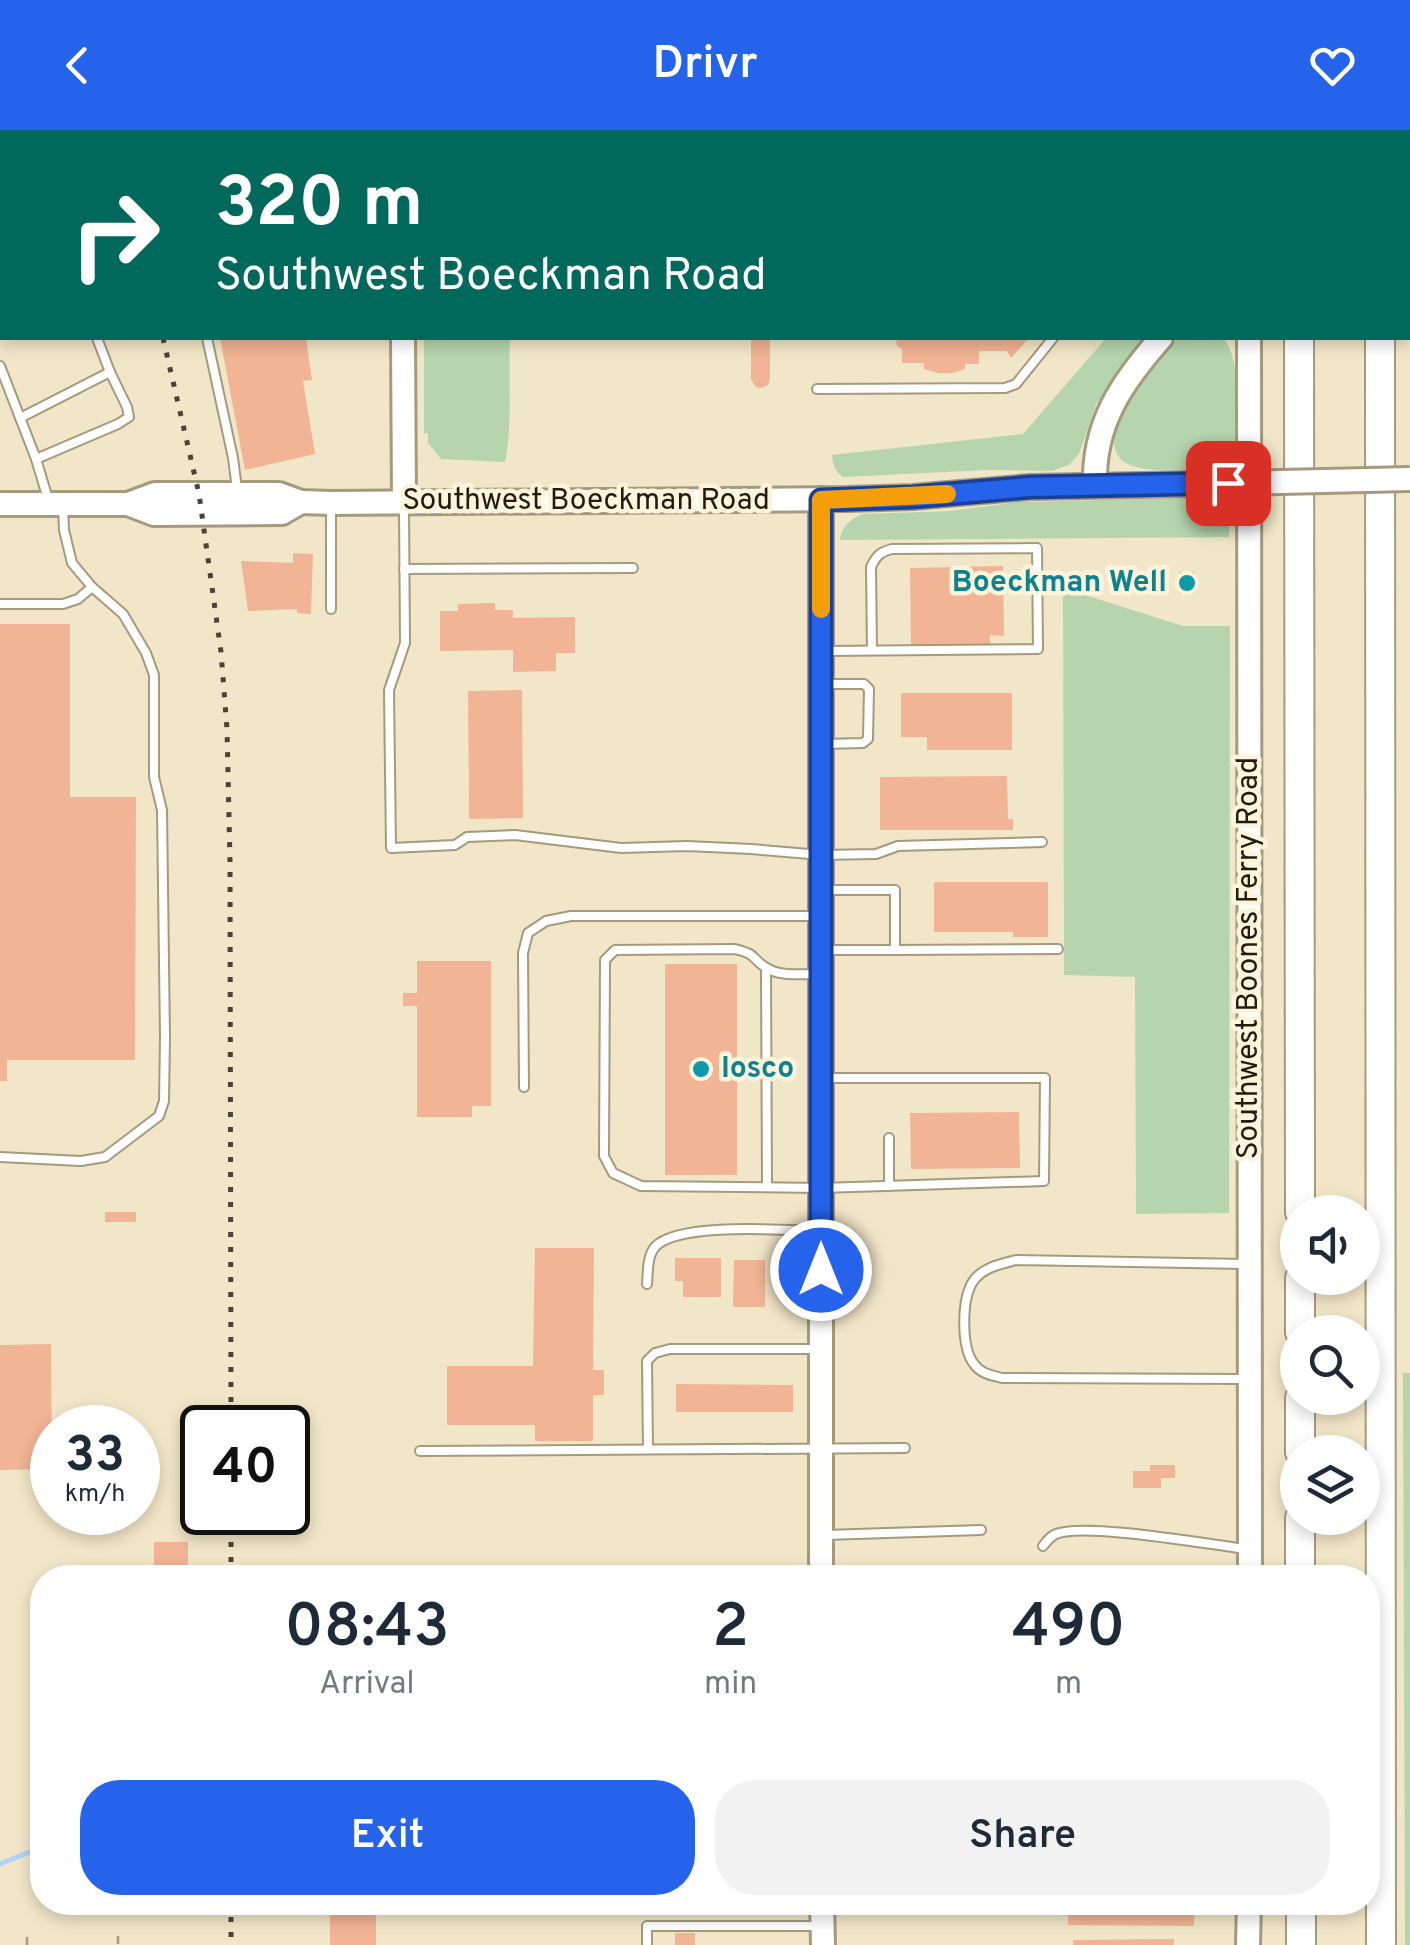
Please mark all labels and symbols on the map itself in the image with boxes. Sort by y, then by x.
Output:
pin [1186,441,1271,526]
street label: Southwest Boeckman Road [402,483,770,520]
place label: Boeckman Well [952,565,1167,602]
marker: Boeckman Well [1176,572,1198,594]
street label: Southwest Boones Ferry Road [1231,757,1268,1159]
place label: Iosco [721,1051,794,1088]
marker: Iosco [690,1058,712,1080]
position arrow [769,1218,873,1322]
speed limit sign: 40 [180,1405,310,1535]

